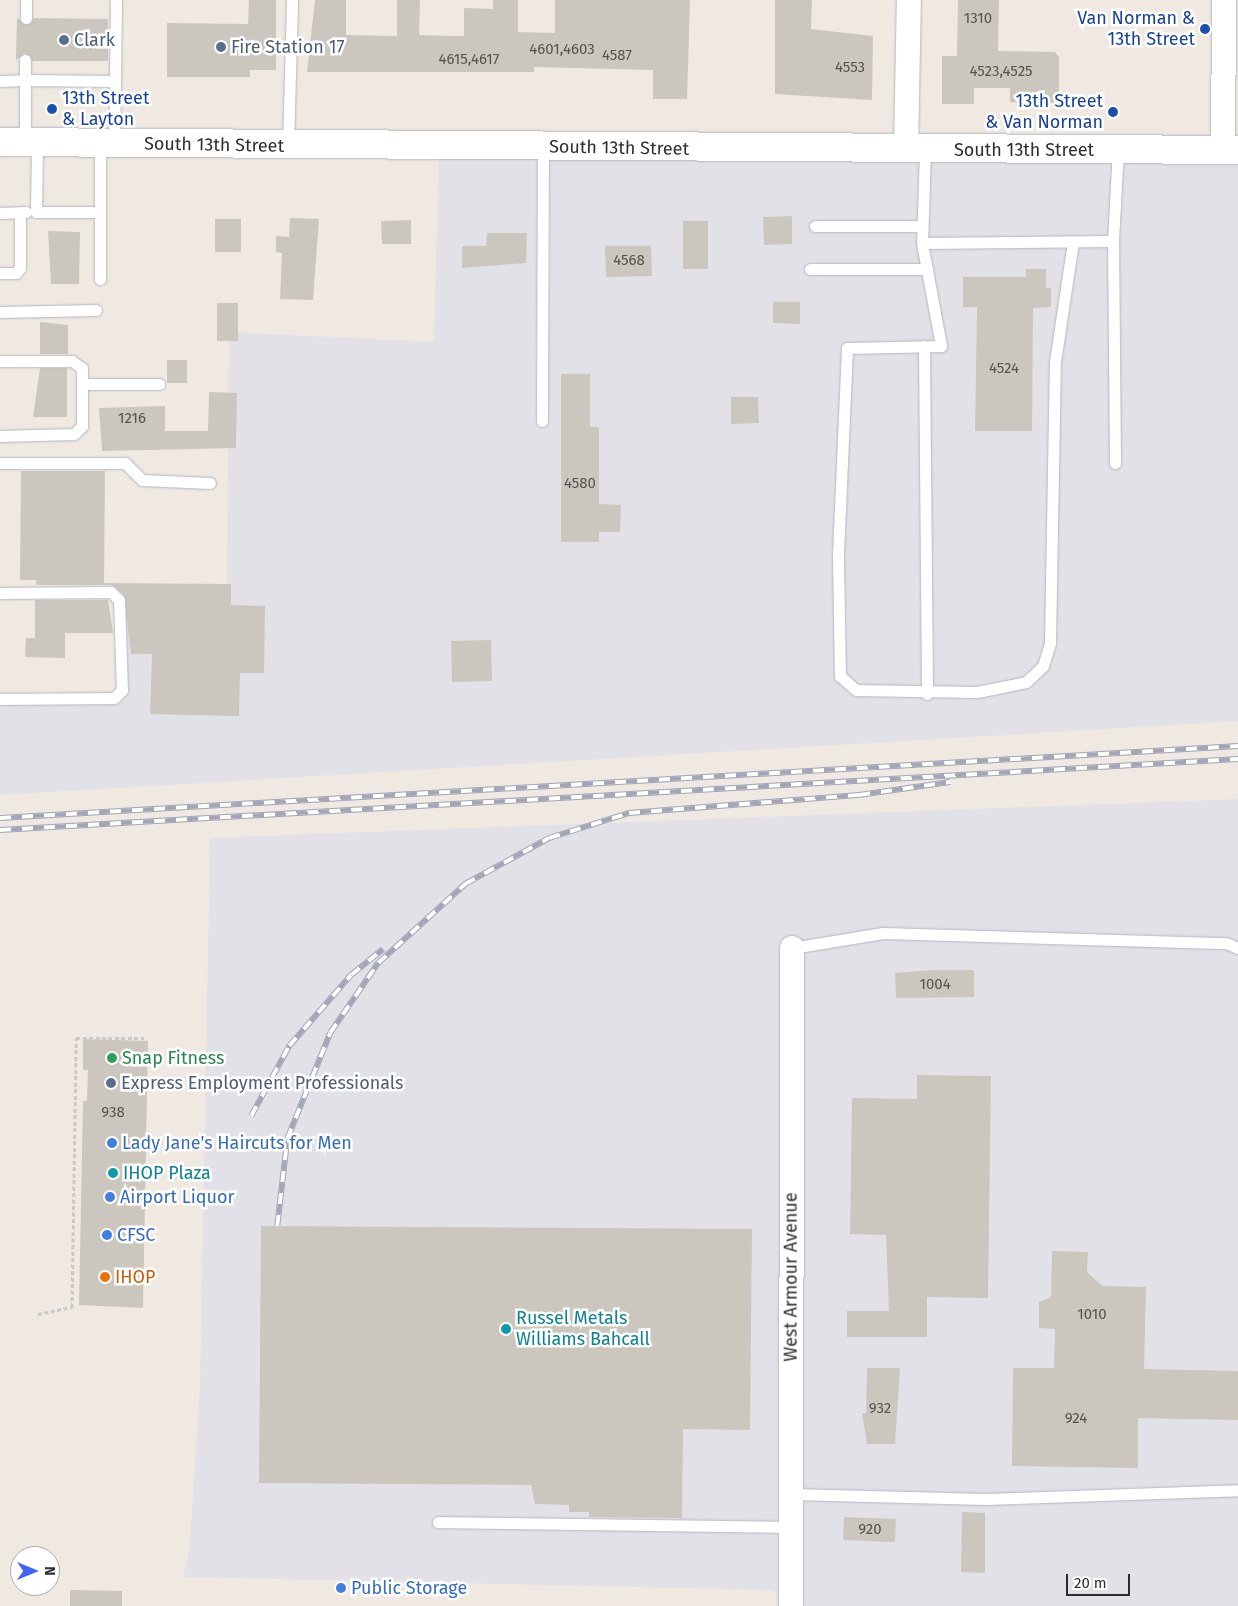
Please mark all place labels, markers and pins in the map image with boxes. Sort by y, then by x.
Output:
place label: Van Norman & 13th Street [1077,8,1195,50]
marker: Van Norman & 13th Street [1199,23,1211,35]
place label: Clark [74,29,115,51]
marker: Clark [58,34,70,46]
place label: Fire Station 17 [231,36,344,58]
marker: Fire Station 17 [215,41,227,53]
place label: 13th Street & Layton [62,88,149,130]
place label: 13th Street & Van Norman [985,91,1103,134]
marker: 13th Street & Layton [46,103,58,115]
marker: 13th Street & Van Norman [1107,106,1119,118]
place label: Snap Fitness [122,1047,224,1069]
marker: Snap Fitness [106,1052,118,1064]
place label: Express Employment Professionals [121,1072,404,1094]
marker: Express Employment Professionals [105,1077,117,1089]
place label: Lady Jane's Haircuts for Men [122,1132,352,1154]
marker: Lady Jane's Haircuts for Men [106,1137,118,1149]
place label: IHOP Plaza [123,1162,211,1184]
marker: IHOP Plaza [107,1167,119,1179]
place label: Airport Liquor [120,1186,234,1208]
marker: Airport Liquor [104,1191,116,1203]
place label: CFSC [117,1224,155,1246]
marker: CFSC [101,1229,113,1241]
place label: IHOP [115,1266,155,1288]
marker: IHOP [99,1271,111,1283]
place label: Russel Metals Williams Bahcall [516,1308,650,1350]
marker: Russel Metals Williams Bahcall [500,1323,512,1335]
place label: Public Storage [351,1577,467,1599]
marker: Public Storage [335,1582,347,1594]

